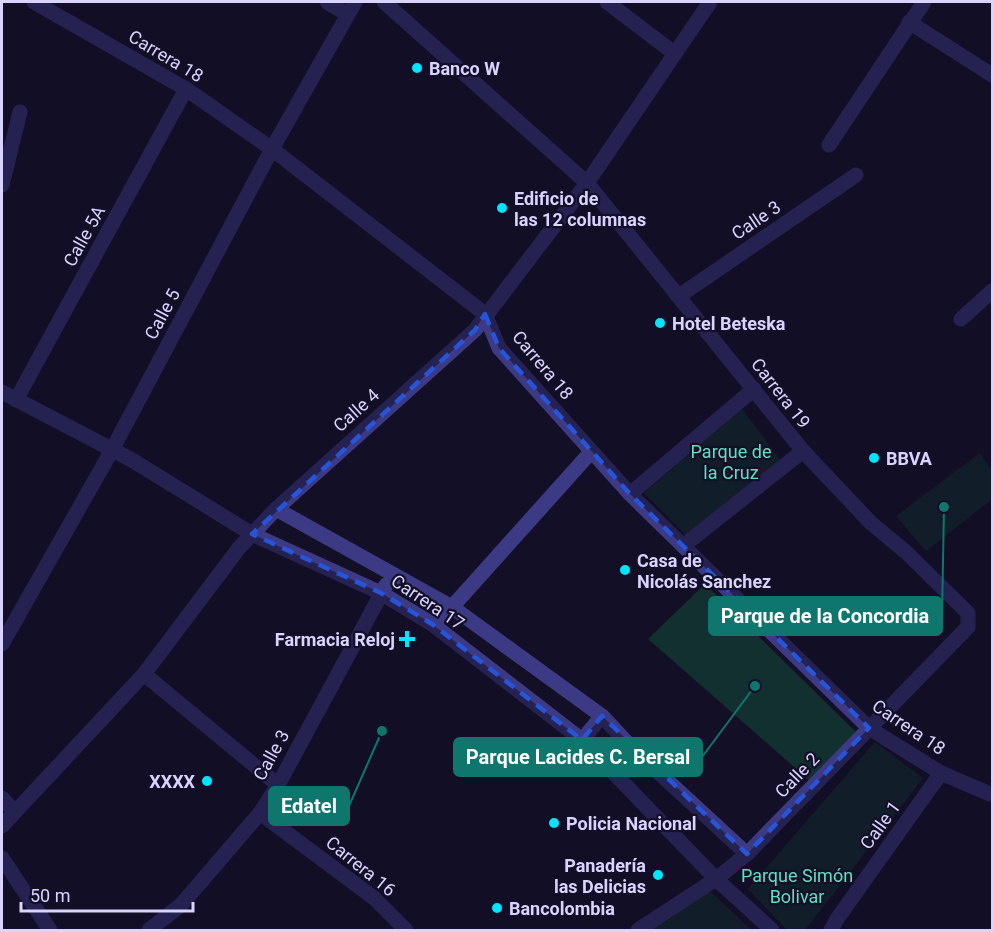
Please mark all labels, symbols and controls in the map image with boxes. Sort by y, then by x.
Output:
street label: Carrera 18 [125,26,207,86]
place label: Banco W [429,58,500,79]
marker: Banco W [410,61,424,75]
place label: Edificio de las 12 columnas [514,188,646,230]
street label: Calle 3 [728,196,784,244]
marker: Edificio de las 12 columnas [495,201,509,215]
street label: Calle 5A [59,202,109,270]
street label: Calle 5 [140,285,184,343]
place label: Hotel Beteska [672,313,786,334]
marker: Hotel Beteska [653,316,667,330]
street label: Carrera 18 [508,326,578,404]
street label: Carrera 19 [747,354,815,432]
street label: Calle 4 [329,384,383,436]
park label: Parque de la Cruz [691,441,771,483]
place label: BBVA [886,448,933,469]
marker: BBVA [867,451,881,465]
place label: Casa de Nicolás Sanchez [637,550,771,592]
marker: Casa de Nicolás Sanchez [618,563,632,577]
street label: Carrera 17 [388,570,468,634]
callout: Parque de la Concordia [709,597,942,635]
text: Parque de la Concordia [721,604,930,628]
place label: Farmacia Reloj [275,629,395,650]
marker: Farmacia Reloj [400,632,414,646]
street label: Carrera 18 [869,695,949,759]
street label: Calle 3 [249,726,293,784]
callout: Parque Lacides C. Bersal [454,738,702,776]
text: Parque Lacides C. Bersal [466,745,690,769]
street label: Calle 2 [771,748,823,802]
place label: XXXX [149,771,196,792]
marker: XXXX [200,774,214,788]
callout: Edatel [269,787,349,825]
text: Edatel [281,794,337,818]
street label: Calle 1 [856,797,904,853]
place label: Policia Nacional [566,813,697,834]
marker: Policia Nacional [547,816,561,830]
street label: Carrera 16 [322,832,400,900]
place label: Panadería las Delicias [554,855,646,897]
park label: Parque Simón Bolivar [741,865,853,907]
marker: Panadería las Delicias [651,868,665,882]
scale bar [21,875,194,913]
text: 50 m [30,885,70,906]
place label: Bancolombia [509,898,615,919]
marker: Bancolombia [490,901,504,915]

